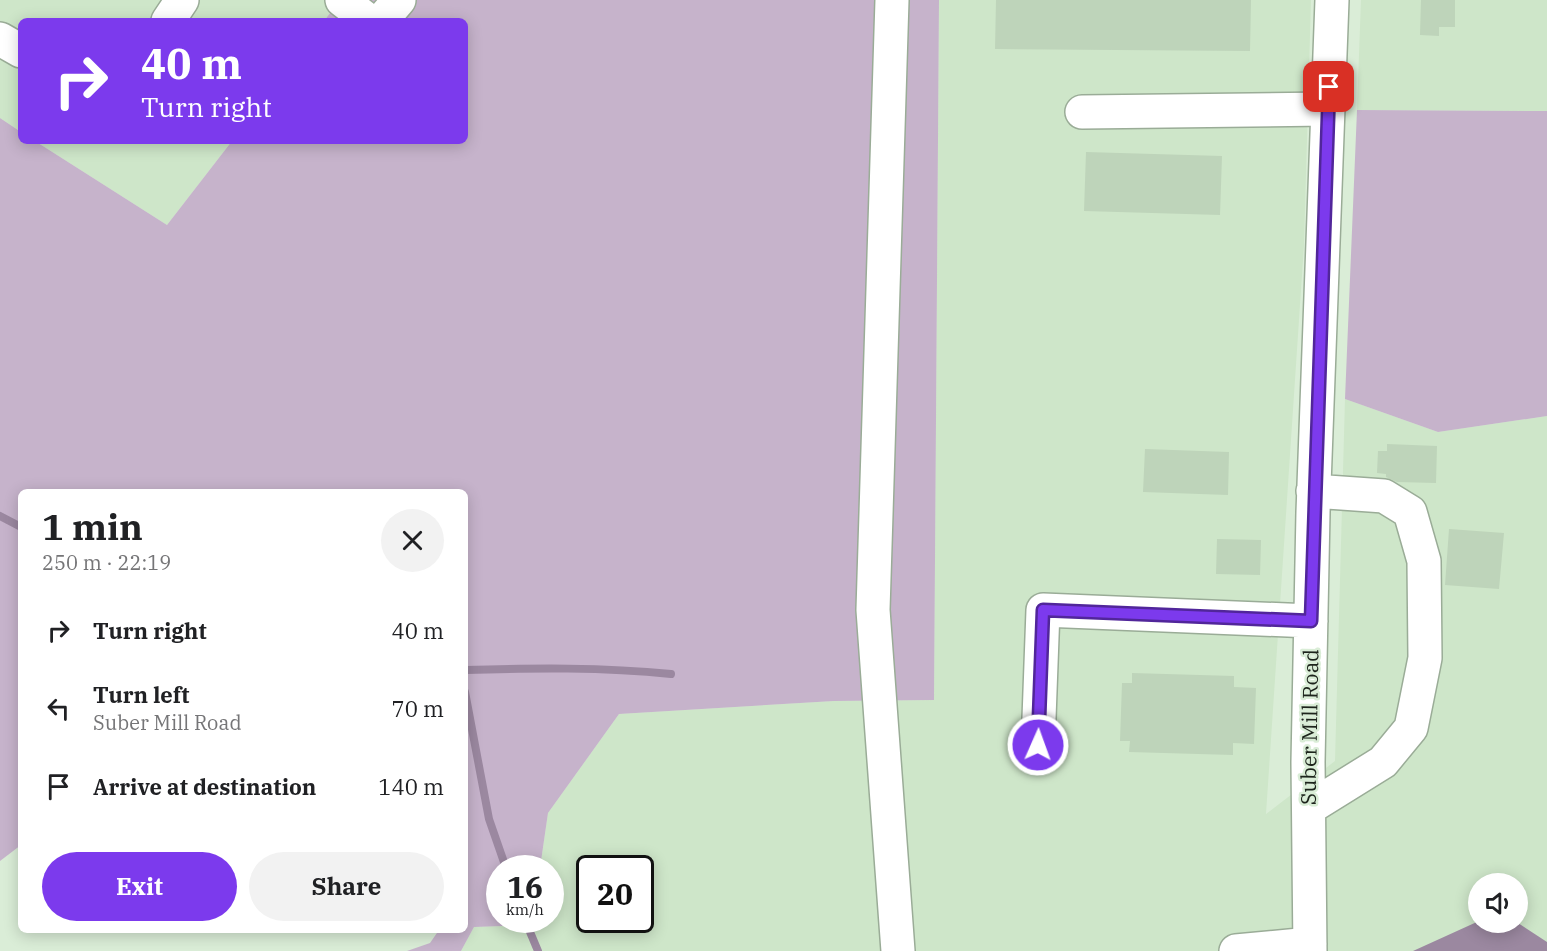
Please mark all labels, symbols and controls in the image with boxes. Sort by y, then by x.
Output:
text: 40 m [141,36,242,91]
icon: right [42,42,120,120]
pin [1303,61,1354,112]
icon: arrive [1312,70,1345,103]
text: Turn right [141,89,272,124]
text: 1 min [42,503,143,550]
button: close [381,509,444,572]
text: 250 m · 22:19 [42,549,171,576]
icon: right [42,614,75,647]
text: Turn right [93,616,207,645]
text: 40 m [392,616,444,645]
street label: Suber Mill Road [1294,649,1324,805]
text: Turn left [93,680,189,709]
icon: left [42,692,75,725]
text: 70 m [392,694,444,723]
text: Suber Mill Road [93,709,242,736]
position arrow [1006,713,1070,777]
icon: arrive [42,770,75,803]
text: Arrive at destination [93,772,316,801]
text: 140 m [378,772,444,801]
button: Exit [42,852,237,921]
button: Share [249,852,444,921]
speed limit sign: 20 [576,855,654,933]
text: 16 [507,867,543,906]
map controls [1468,873,1528,933]
button: sound [1468,873,1528,933]
text: km/h [506,900,544,919]

